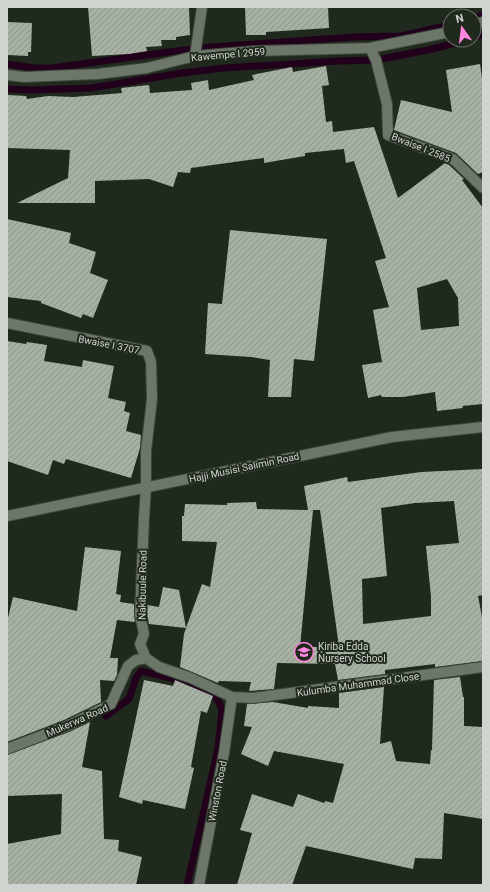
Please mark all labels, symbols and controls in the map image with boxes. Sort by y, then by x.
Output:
north arrow [442,8,482,48]
text: N [454,11,465,26]
street label: Kawempe I 2959 [191,46,266,63]
street label: Bwaise I 2585 [390,131,452,164]
street label: Bwaise I 3707 [77,333,141,356]
street label: Hajji Musisi Salimin Road [188,450,300,485]
street label: Nakibuule Road [136,550,149,620]
school or university icon: Kiriba Edda Nursery School [293,641,315,663]
place label: Kiriba Edda Nursery School [318,641,386,664]
street label: Kulumba Muhammad Close [296,670,420,699]
street label: Mukerwa Road [45,702,110,739]
street label: Winston Road [206,760,229,822]

